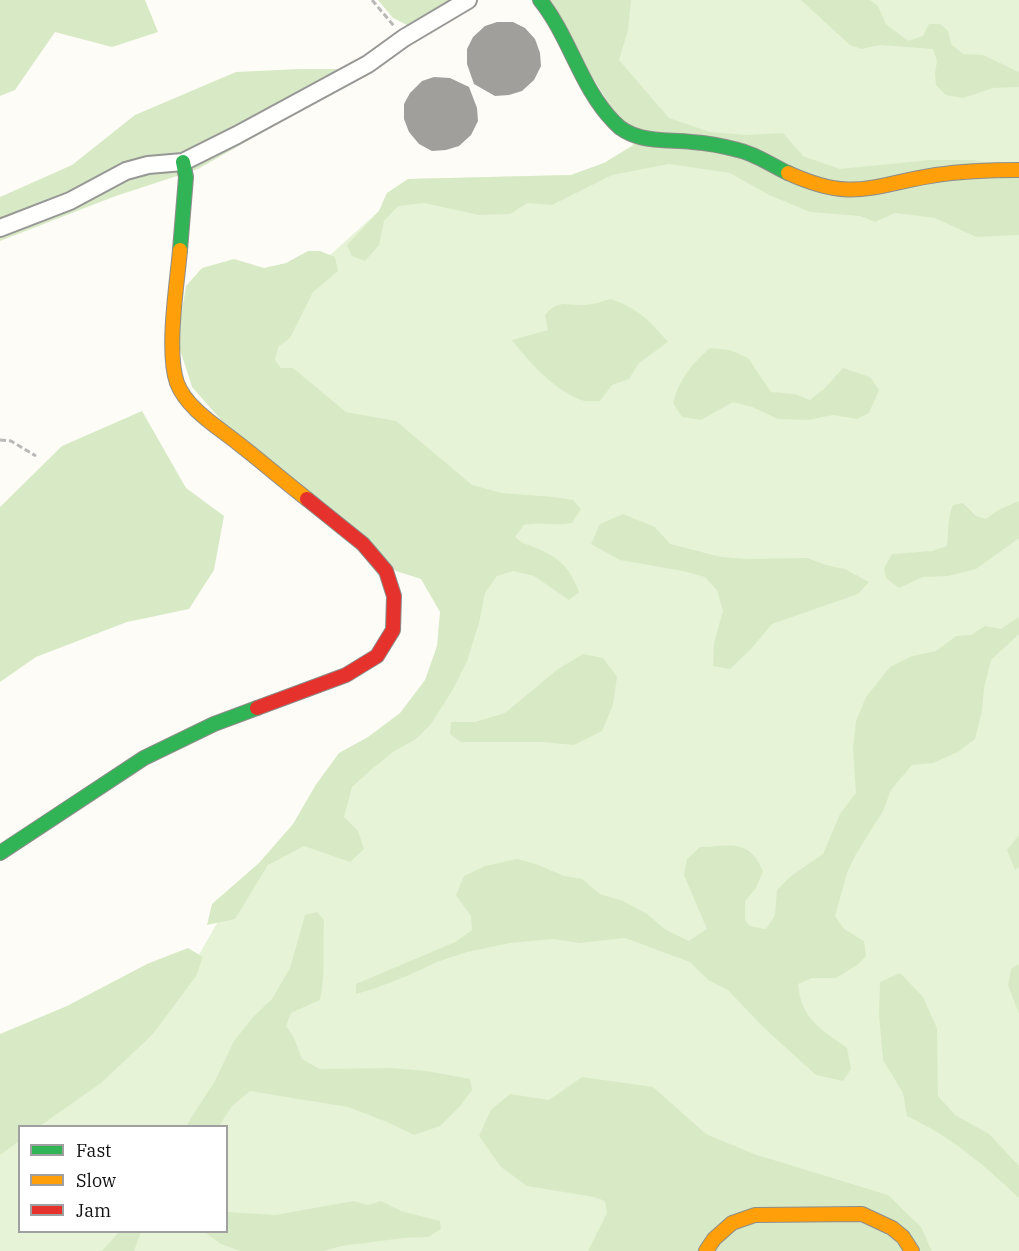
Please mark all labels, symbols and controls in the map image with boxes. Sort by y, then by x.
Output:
legend [18,1125,228,1233]
text: Fast [76,1139,111,1162]
text: Slow [76,1169,116,1192]
text: Jam [76,1199,111,1222]

